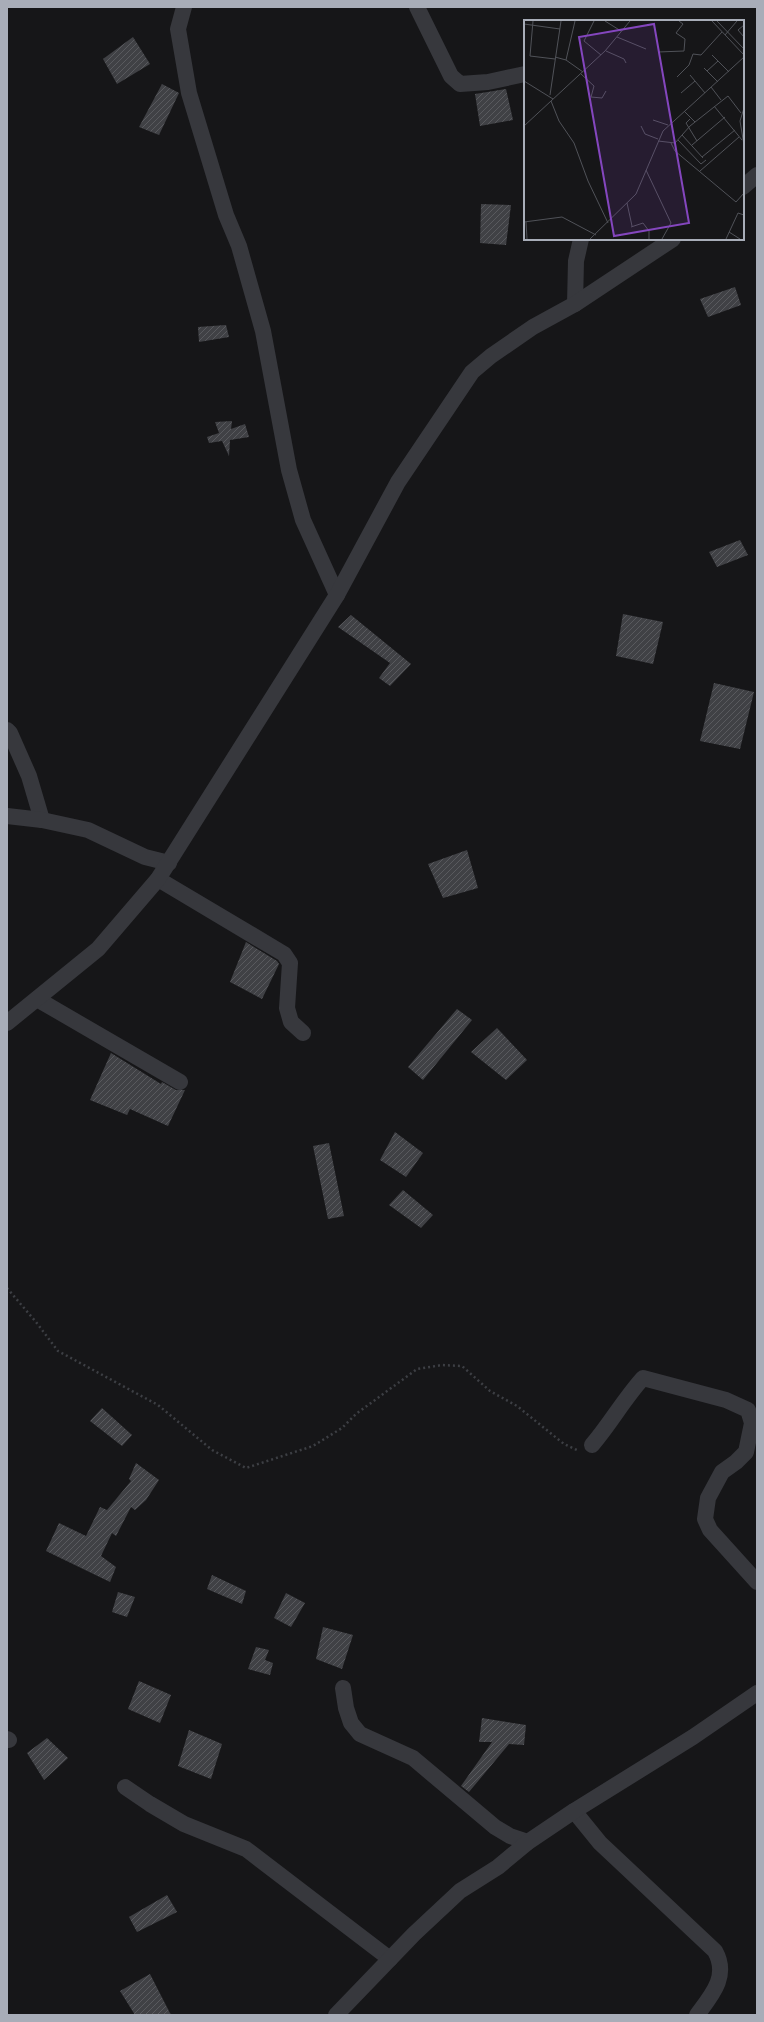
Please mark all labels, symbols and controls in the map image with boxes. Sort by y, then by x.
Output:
inset map [524,20,744,240]

